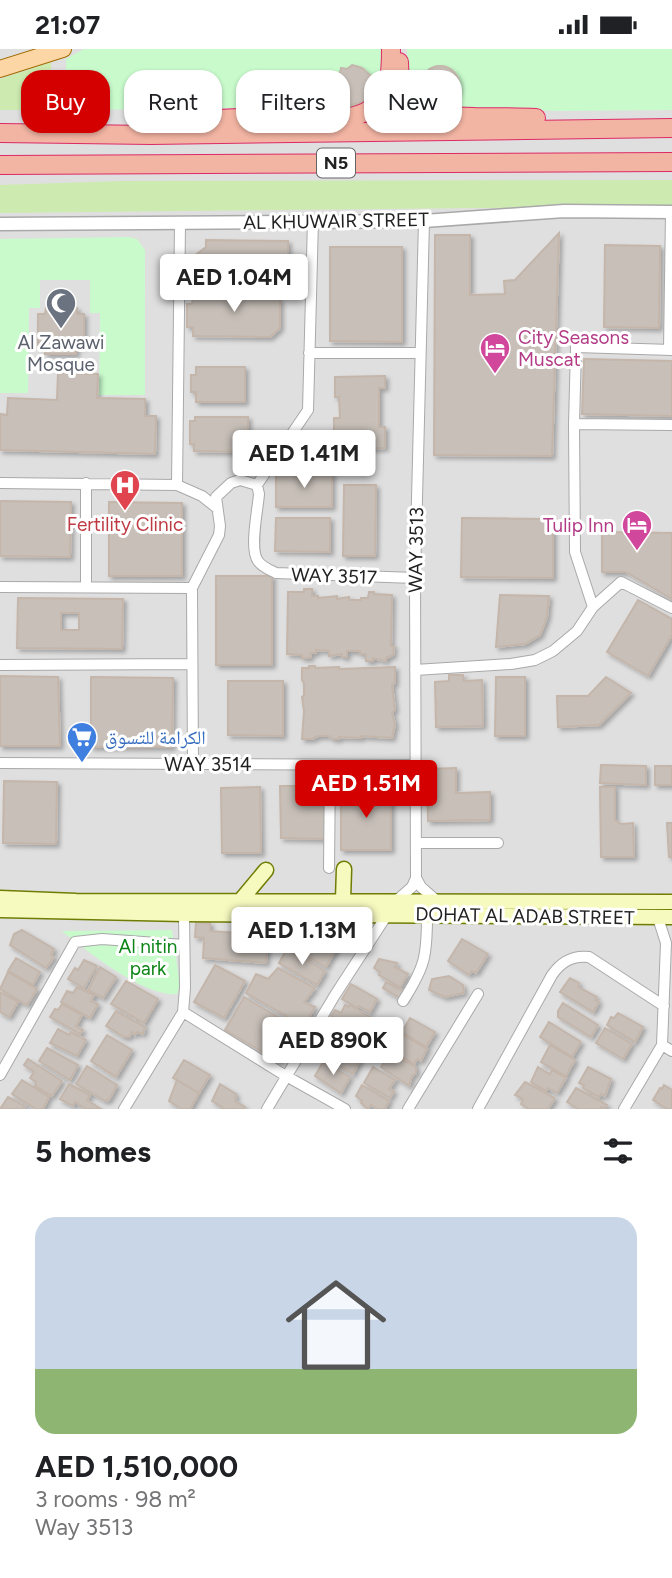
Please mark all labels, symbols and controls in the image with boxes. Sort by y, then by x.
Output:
text: 21:07 [35,9,100,41]
chip: Buy [21,70,110,133]
chip: Rent [124,70,222,133]
chip: Filters [236,70,350,133]
chip: New [364,70,462,133]
road number: N5 [317,149,355,177]
street label: AL KHUWAIR STREET [243,208,430,234]
pin: AED 1.04M [154,254,314,314]
text: AED 1.04M [176,263,292,291]
mosque icon: Al Zawawi Mosque [44,286,78,330]
place label: City Seasons Muscat [518,326,629,371]
place label: Al Zawawi Mosque [18,331,105,376]
hotel icon: City Seasons Muscat [478,331,512,375]
pin: AED 1.41M [224,431,384,490]
text: AED 1.41M [249,439,359,467]
hospital icon: Fertility Clinic [108,468,142,512]
street label: WAY 3513 [404,507,428,593]
hotel icon: Tulip Inn [620,508,654,552]
place label: Fertility Clinic [67,513,183,536]
place label: Tulip Inn [543,514,614,537]
street label: WAY 3517 [291,563,377,589]
supermarket icon: الكرامة للتسوق [65,720,99,764]
place label: الكرامة للتسوق [105,726,206,749]
street label: WAY 3514 [164,753,252,776]
pin: AED 1.51M [286,761,446,820]
text: AED 1.51M [311,769,421,797]
street label: DOHAT AL ADAB STREET [415,903,635,929]
pin: AED 1.13M [222,907,382,967]
text: AED 1.13M [247,916,357,944]
park label: Al nitin park [119,935,177,980]
pin: AED 890K [261,1017,405,1077]
text: AED 890K [278,1026,388,1054]
icon: filters [599,1132,637,1170]
text: 5 homes [35,1133,151,1170]
icon: home [273,1262,399,1388]
text: AED 1,510,000 [35,1448,238,1485]
text: 3 rooms · 98 m² [35,1485,196,1513]
text: Way 3513 [35,1513,133,1541]

